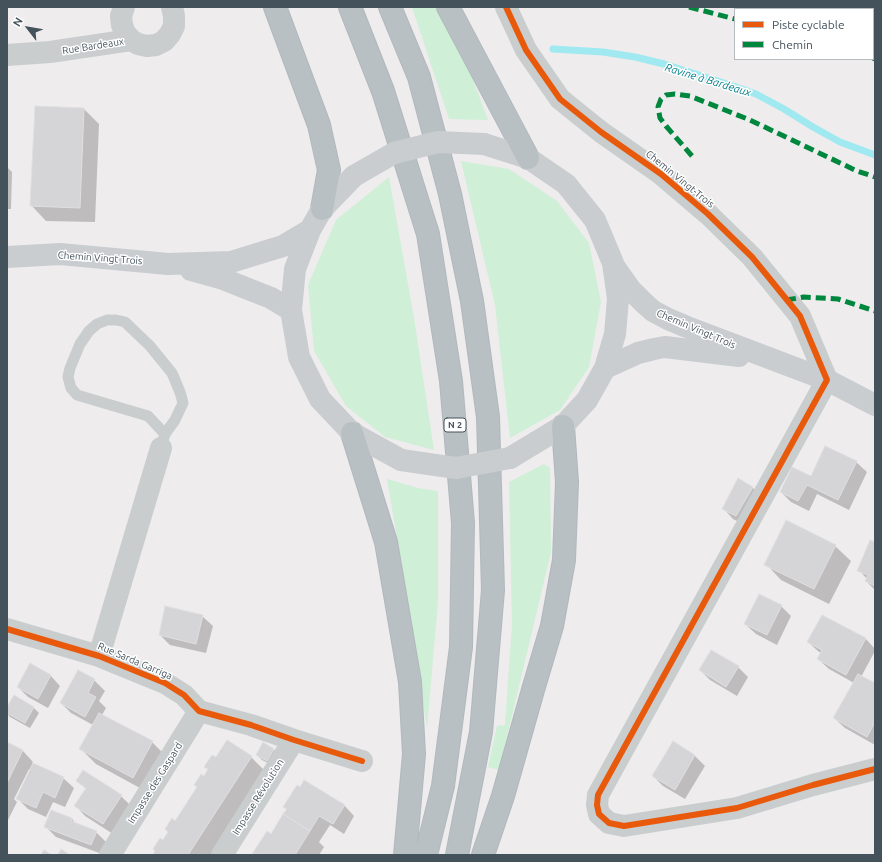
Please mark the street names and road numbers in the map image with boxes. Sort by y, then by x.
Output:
street label: Rue Bardeaux [61,35,125,57]
street label: Chemin Vingt-Trois [643,148,717,210]
street label: Chemin Vingt Trois [57,249,143,267]
street label: Chemin Vingt Trois [655,307,737,351]
road number: N 2 [444,418,466,432]
street label: Rue Sarda Garriga [96,640,174,682]
street label: Impasse des Gaspard [125,740,185,826]
street label: Impasse Révolution [230,757,286,837]

